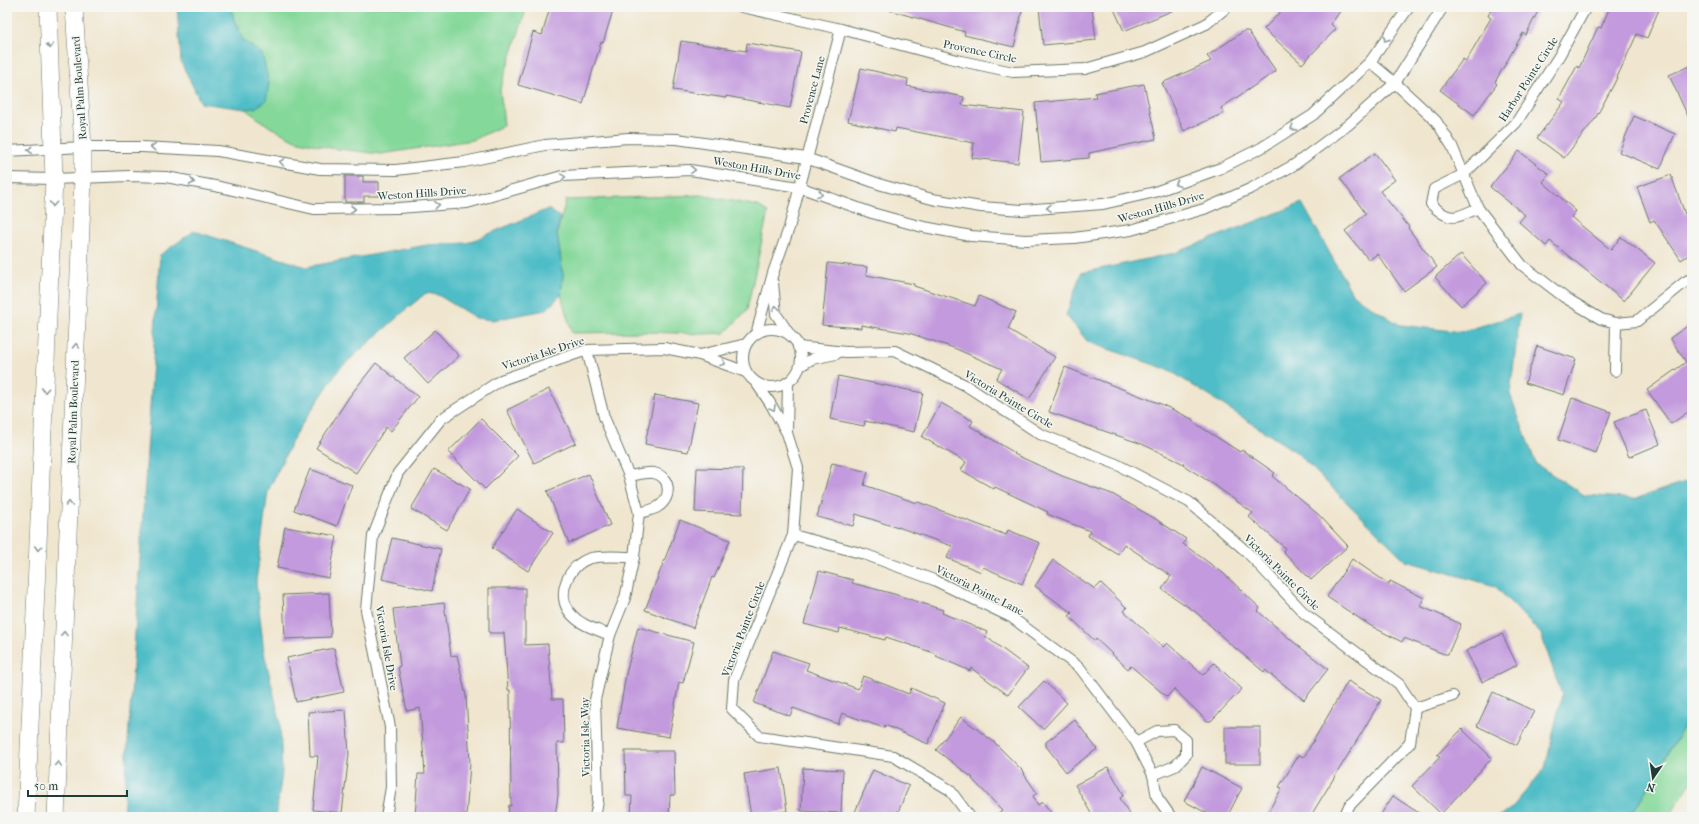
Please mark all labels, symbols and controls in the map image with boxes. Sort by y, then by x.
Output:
one-way arrow [1384,34,1391,41]
street label: Harbor Pointe Circle [1496,34,1561,124]
street label: Royal Palm Boulevard [69,35,90,140]
street label: Provence Circle [942,37,1018,66]
one-way arrow [46,43,54,49]
street label: Provence Lane [797,54,828,126]
one-way arrow [1290,123,1297,131]
one-way arrow [150,143,156,152]
one-way arrow [27,145,33,154]
street label: Weston Hills Drive [711,154,802,183]
one-way arrow [279,158,285,167]
one-way arrow [690,166,696,175]
one-way arrow [560,173,566,182]
one-way arrow [188,177,195,186]
one-way arrow [1173,180,1180,188]
street label: Weston Hills Drive [376,184,467,203]
street label: Weston Hills Drive [1116,189,1206,226]
one-way arrow [816,190,823,198]
one-way arrow [49,201,57,207]
one-way arrow [434,201,440,210]
one-way arrow [1046,204,1052,213]
one-way arrow [350,205,356,213]
one-way arrow [772,305,781,311]
street label: Victoria Isle Drive [499,334,587,373]
one-way arrow [72,343,80,349]
street label: Royal Palm Boulevard [65,359,82,464]
one-way arrow [719,359,726,367]
street label: Victoria Pointe Circle [961,367,1056,431]
one-way arrow [40,387,49,393]
one-way arrow [769,404,776,411]
one-way arrow [65,501,73,507]
street label: Victoria Pointe Circle [1240,531,1323,613]
one-way arrow [33,545,42,551]
street label: Victoria Pointe Lane [933,562,1026,618]
street label: Victoria Pointe Circle [719,579,768,680]
street label: Victoria Isle Drive [372,604,400,692]
one-way arrow [59,631,68,637]
street label: Victoria Isle Way [578,696,593,778]
north arrow [1633,758,1673,798]
one-way arrow [54,761,62,767]
scale bar [28,772,127,798]
text: 50 m [34,779,58,793]
text: N [1645,780,1656,795]

